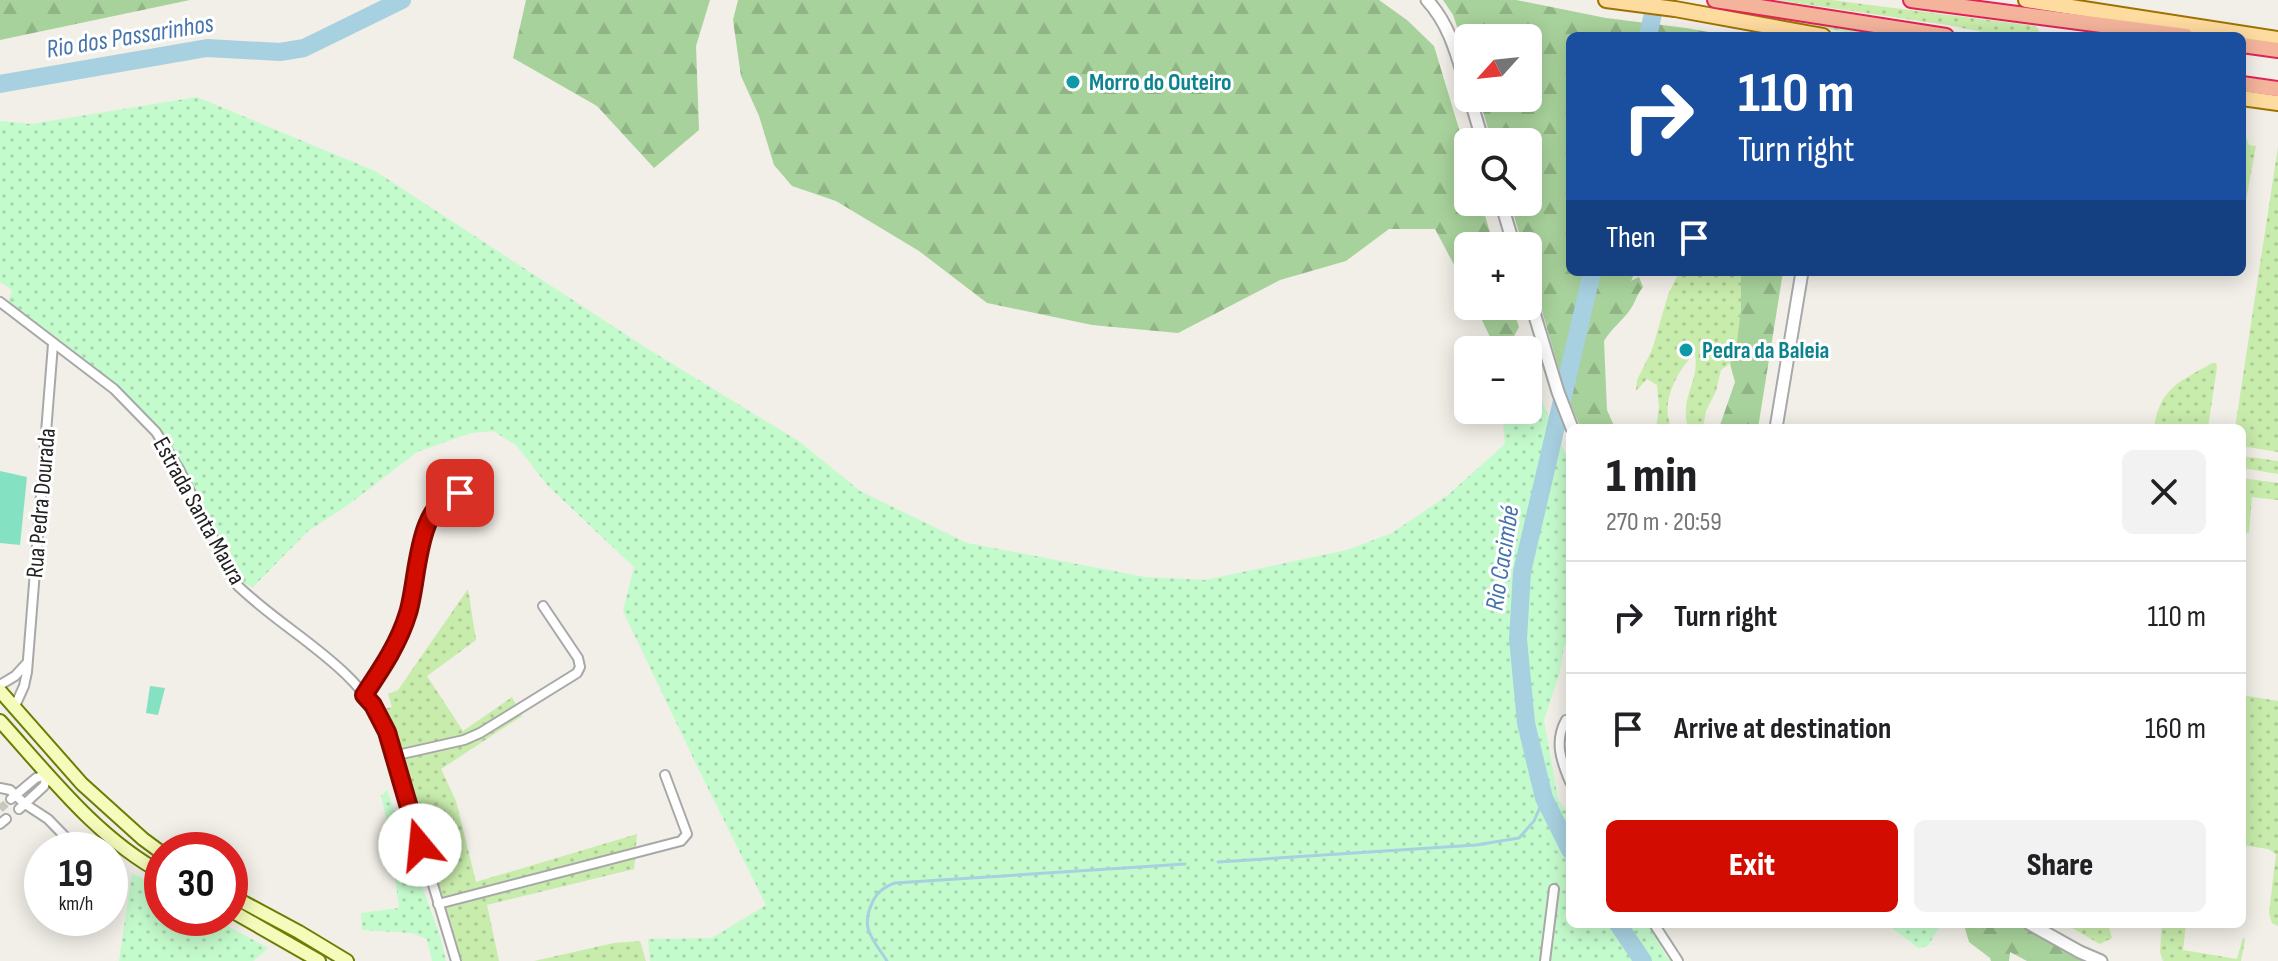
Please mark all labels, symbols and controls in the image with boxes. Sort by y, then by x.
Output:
water label: Rio dos Passarinhos [44,8,216,66]
north arrow [1454,24,1542,112]
map controls [1454,24,1542,424]
text: 110 m [1738,61,1854,128]
icon: right [1606,64,1710,168]
place label: Morro do Outeiro [1089,68,1232,97]
marker: Morro do Outeiro [1064,73,1082,91]
button: search [1454,128,1542,216]
text: Turn right [1738,129,1855,172]
icon: arrive [1672,216,1716,260]
text: Then [1606,220,1656,256]
button: + [1454,232,1542,320]
button: − [1454,336,1542,424]
place label: Pedra da Baleia [1702,336,1829,365]
marker: Pedra da Baleia [1677,341,1695,359]
street label: Rua Pedra Dourada [20,427,62,579]
street label: Estrada Santa Maura [147,432,251,590]
text: 1 min [1606,448,1697,505]
button: close [2122,450,2206,534]
pin [426,459,494,527]
icon: arrive [438,471,482,515]
water label: Rio Cacimbé [1479,503,1527,613]
text: 270 m · 20:59 [1606,507,1722,538]
icon: right [1606,595,1650,639]
text: Turn right [1674,599,1777,635]
text: 110 m [2148,599,2206,635]
icon: arrive [1606,707,1650,751]
text: Arrive at destination [1674,711,1891,747]
text: 160 m [2145,711,2206,747]
position arrow [378,803,462,887]
button: Exit [1606,820,1898,912]
button: Share [1914,820,2206,912]
speed limit sign: 30 [144,832,248,936]
text: 19 [59,850,93,898]
text: km/h [59,892,93,916]

